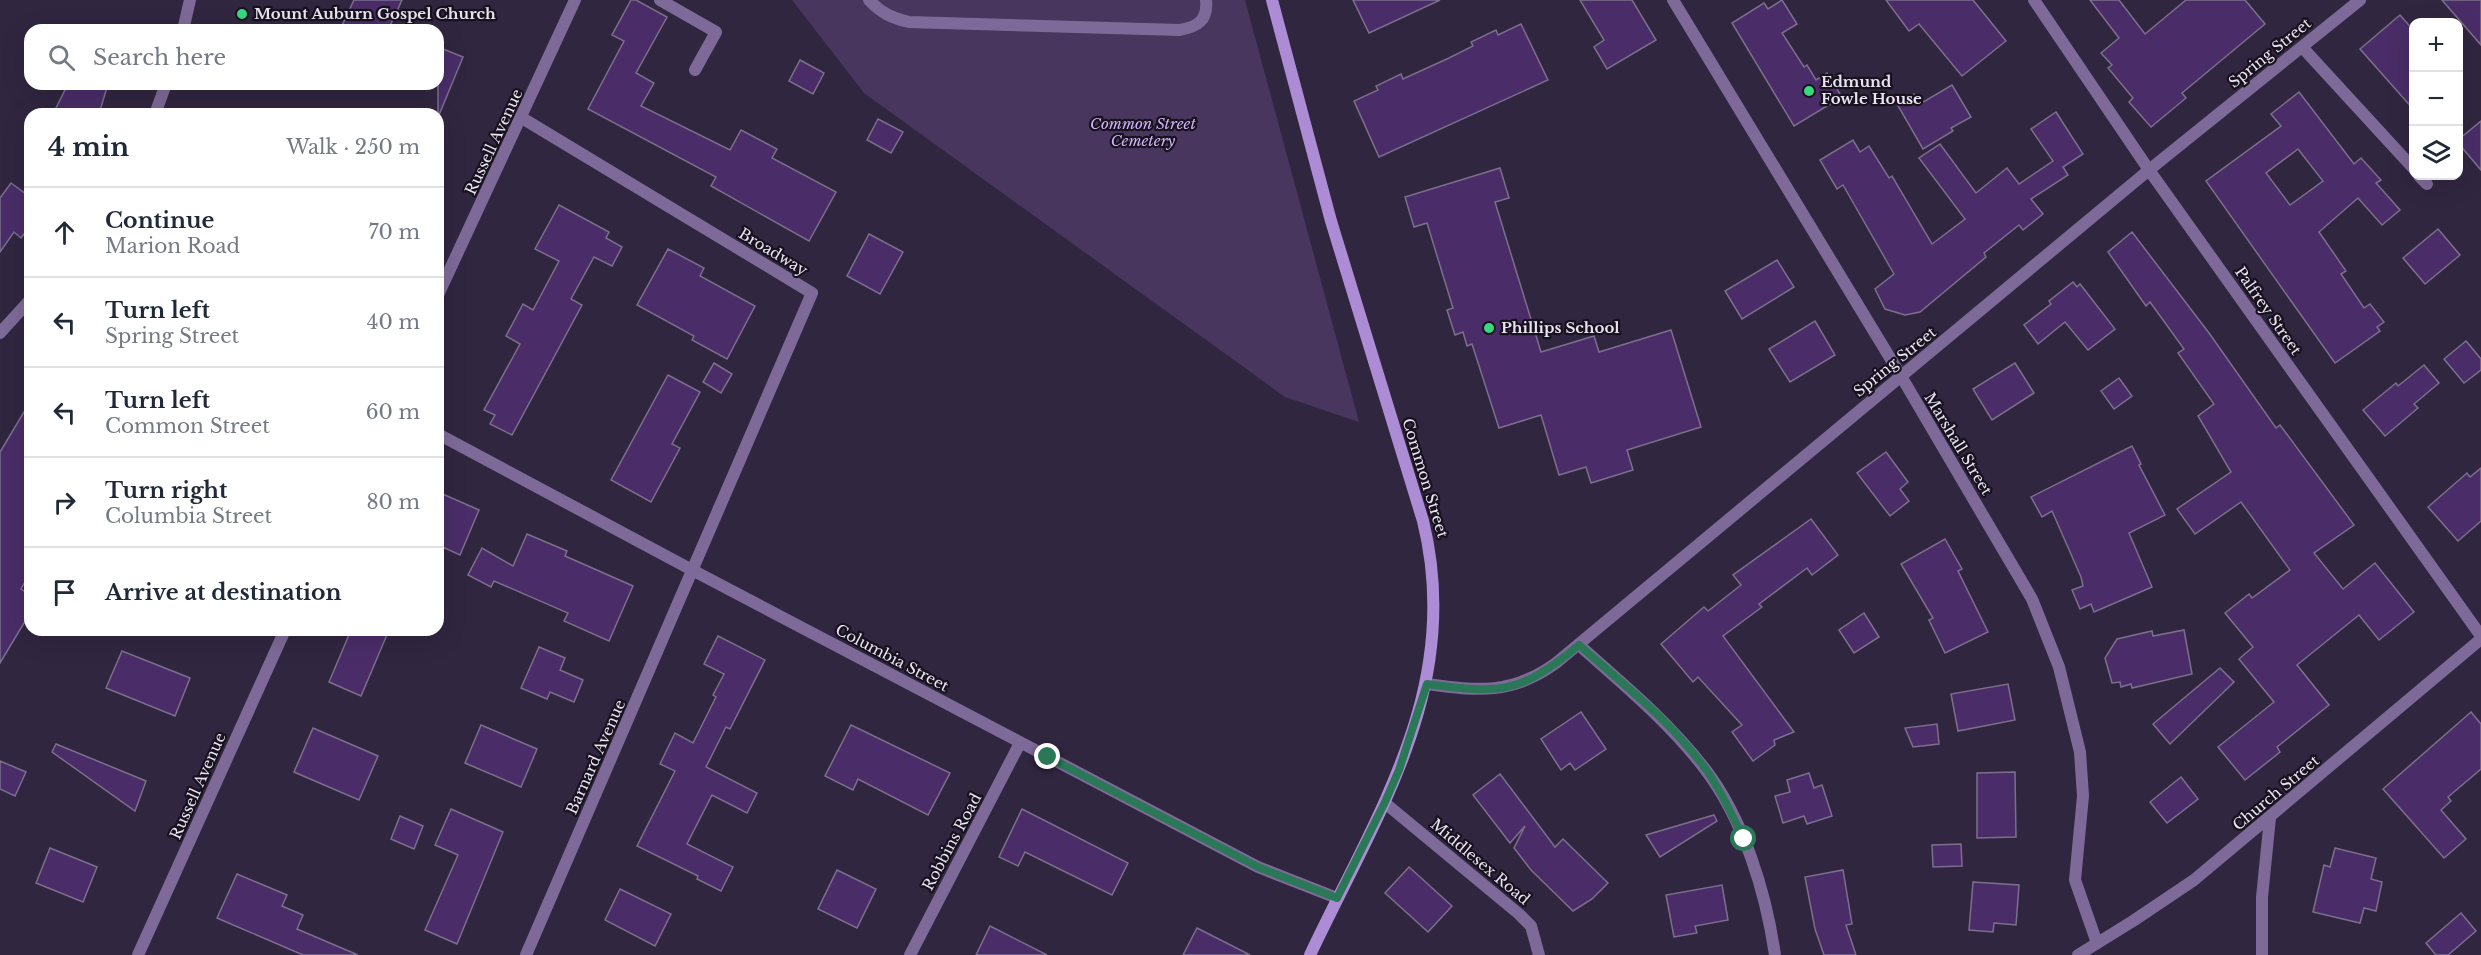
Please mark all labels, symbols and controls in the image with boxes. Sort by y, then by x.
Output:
place label: Mount Auburn Gospel Church [254,4,496,23]
marker: Mount Auburn Gospel Church [235,7,249,21]
street label: Spring Street [2225,13,2315,92]
map controls [2409,18,2463,180]
button: + [2409,18,2463,72]
search box [24,24,444,90]
icon: search [45,41,78,74]
text: Search here [93,44,226,71]
place label: Edmund Fowle House [1821,72,1922,108]
button: − [2409,72,2463,126]
marker: Edmund Fowle House [1802,84,1816,98]
street label: Russell Avenue [461,86,526,198]
park label: Common Street Cemetery [1090,114,1196,150]
button: layers [2409,126,2463,180]
text: 4 min [48,131,129,163]
text: Walk · 250 m [286,135,420,159]
text: Continue [105,207,214,234]
icon: ahead [48,216,81,249]
text: 70 m [368,220,420,244]
street label: Broadway [735,224,811,280]
text: Marion Road [105,234,240,258]
street label: Palfrey Street [2231,263,2306,359]
text: Turn left [105,297,210,324]
icon: left [48,306,81,339]
text: 40 m [367,310,420,334]
place label: Phillips School [1501,318,1620,337]
marker: Phillips School [1482,321,1496,335]
street label: Spring Street [1850,322,1940,401]
text: Spring Street [105,324,239,348]
text: Turn left [105,387,210,414]
street label: Marshall Street [1920,389,1997,499]
icon: left [48,396,81,429]
text: 60 m [366,400,420,424]
text: Common Street [105,414,270,438]
street label: Common Street [1398,416,1453,540]
text: Turn right [105,477,227,504]
icon: right [48,486,81,519]
text: 80 m [366,490,420,514]
text: Columbia Street [105,504,272,528]
icon: arrive [48,576,81,609]
text: Arrive at destination [105,579,342,606]
street label: Columbia Street [832,620,952,696]
street label: Barnard Avenue [562,696,629,817]
street label: Russell Avenue [166,730,230,842]
route end [1034,743,1060,769]
street label: Church Street [2229,751,2323,834]
street label: Robbins Road [918,790,985,894]
street label: Middlesex Road [1427,815,1534,909]
route start [1730,825,1756,851]

